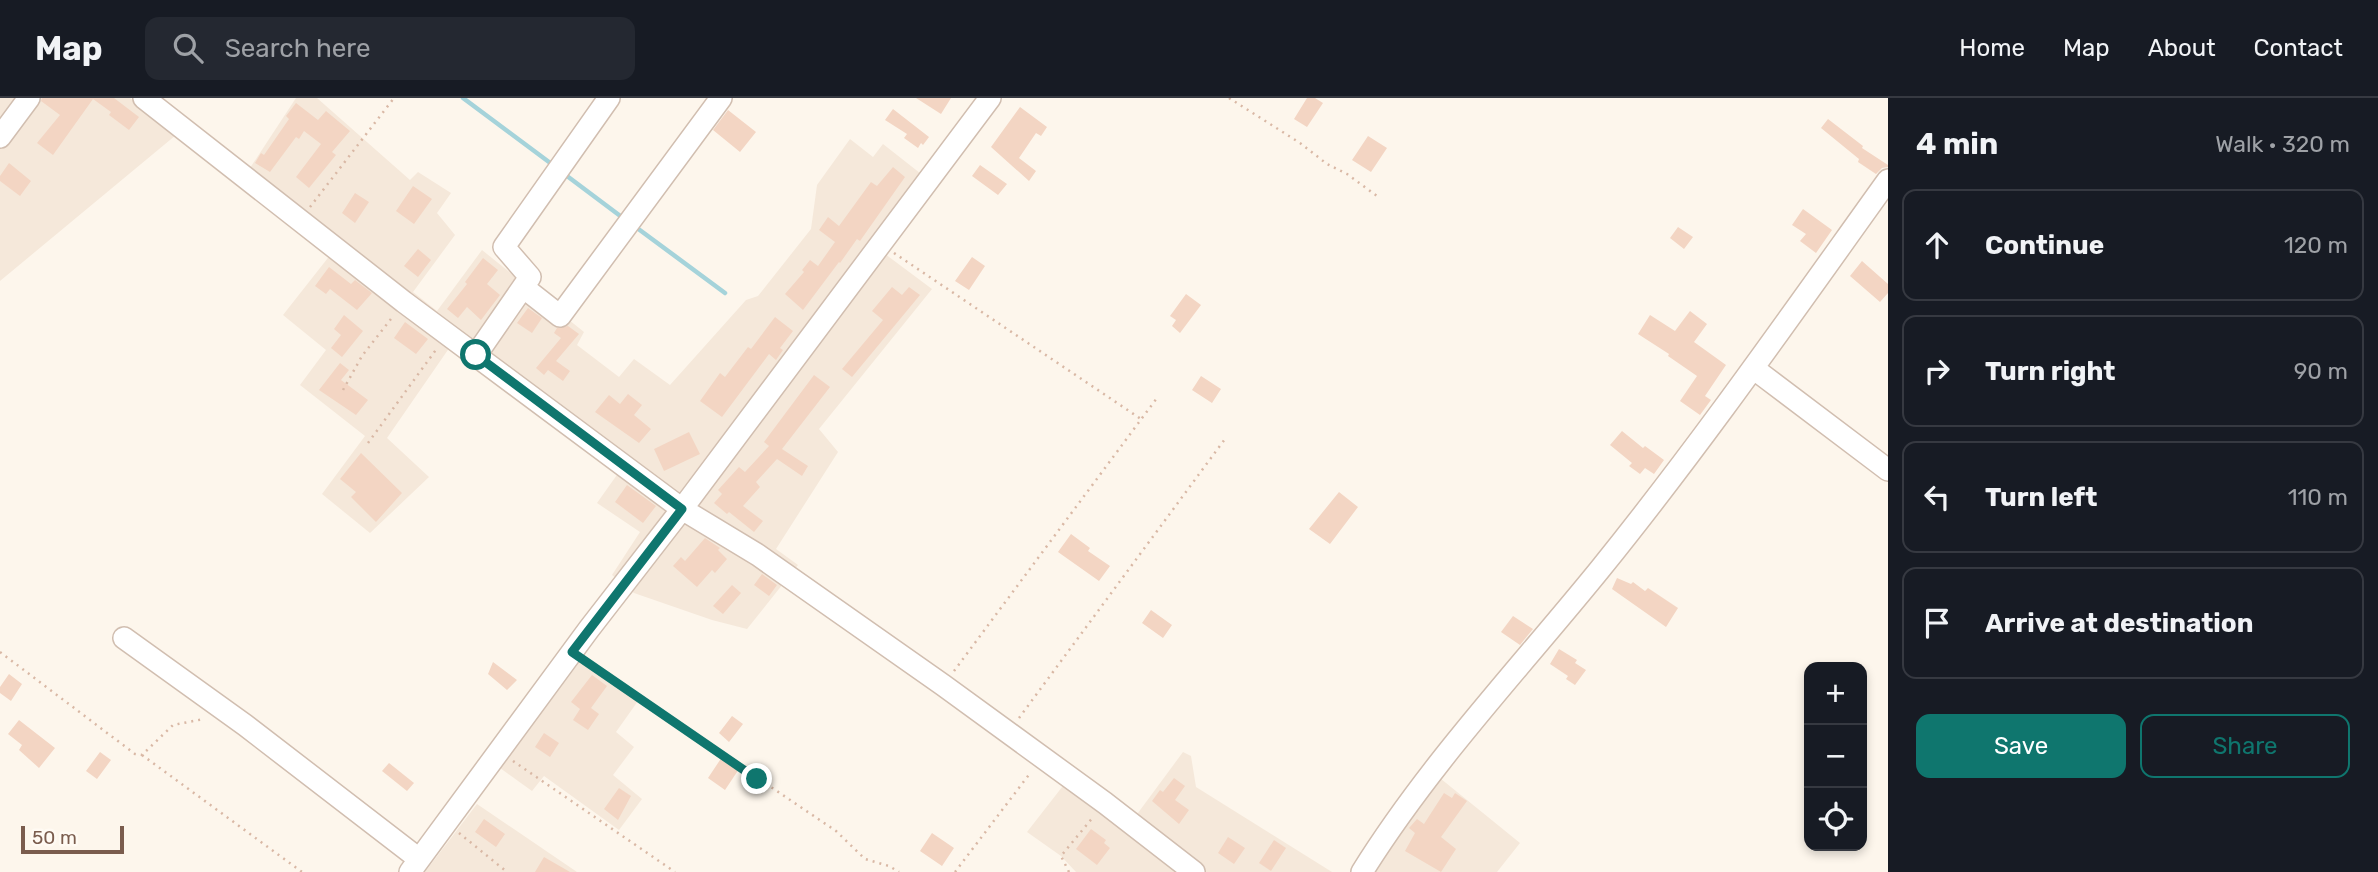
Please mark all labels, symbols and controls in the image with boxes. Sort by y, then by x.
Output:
search box [145,17,635,80]
text: Map [35,29,103,68]
icon: search [169,29,207,67]
text: Search here [225,33,370,64]
text: Home [1959,34,2025,62]
text: Map [2063,34,2110,62]
text: About [2148,34,2216,62]
text: Contact [2254,34,2343,62]
text: 4 min [1916,126,1998,162]
text: Walk · 320 m [2215,130,2350,158]
icon: ahead [1918,226,1956,264]
text: Continue [1985,230,2104,261]
text: 120 m [2284,231,2348,259]
route start [460,339,491,370]
icon: right [1918,352,1956,390]
text: Turn right [1985,356,2115,387]
text: 90 m [2294,357,2348,385]
icon: left [1918,478,1956,516]
text: Turn left [1985,482,2097,513]
text: 110 m [2288,483,2348,511]
icon: arrive [1918,604,1956,642]
text: Arrive at destination [1985,608,2253,639]
map controls [1804,662,1867,851]
button: + [1804,662,1867,725]
button: Save [1916,714,2126,778]
button: Share [2140,714,2350,778]
button: − [1804,725,1867,788]
route end [741,763,772,794]
button: locate [1804,788,1867,851]
scale bar [21,823,124,855]
text: 50 m [32,826,77,849]

